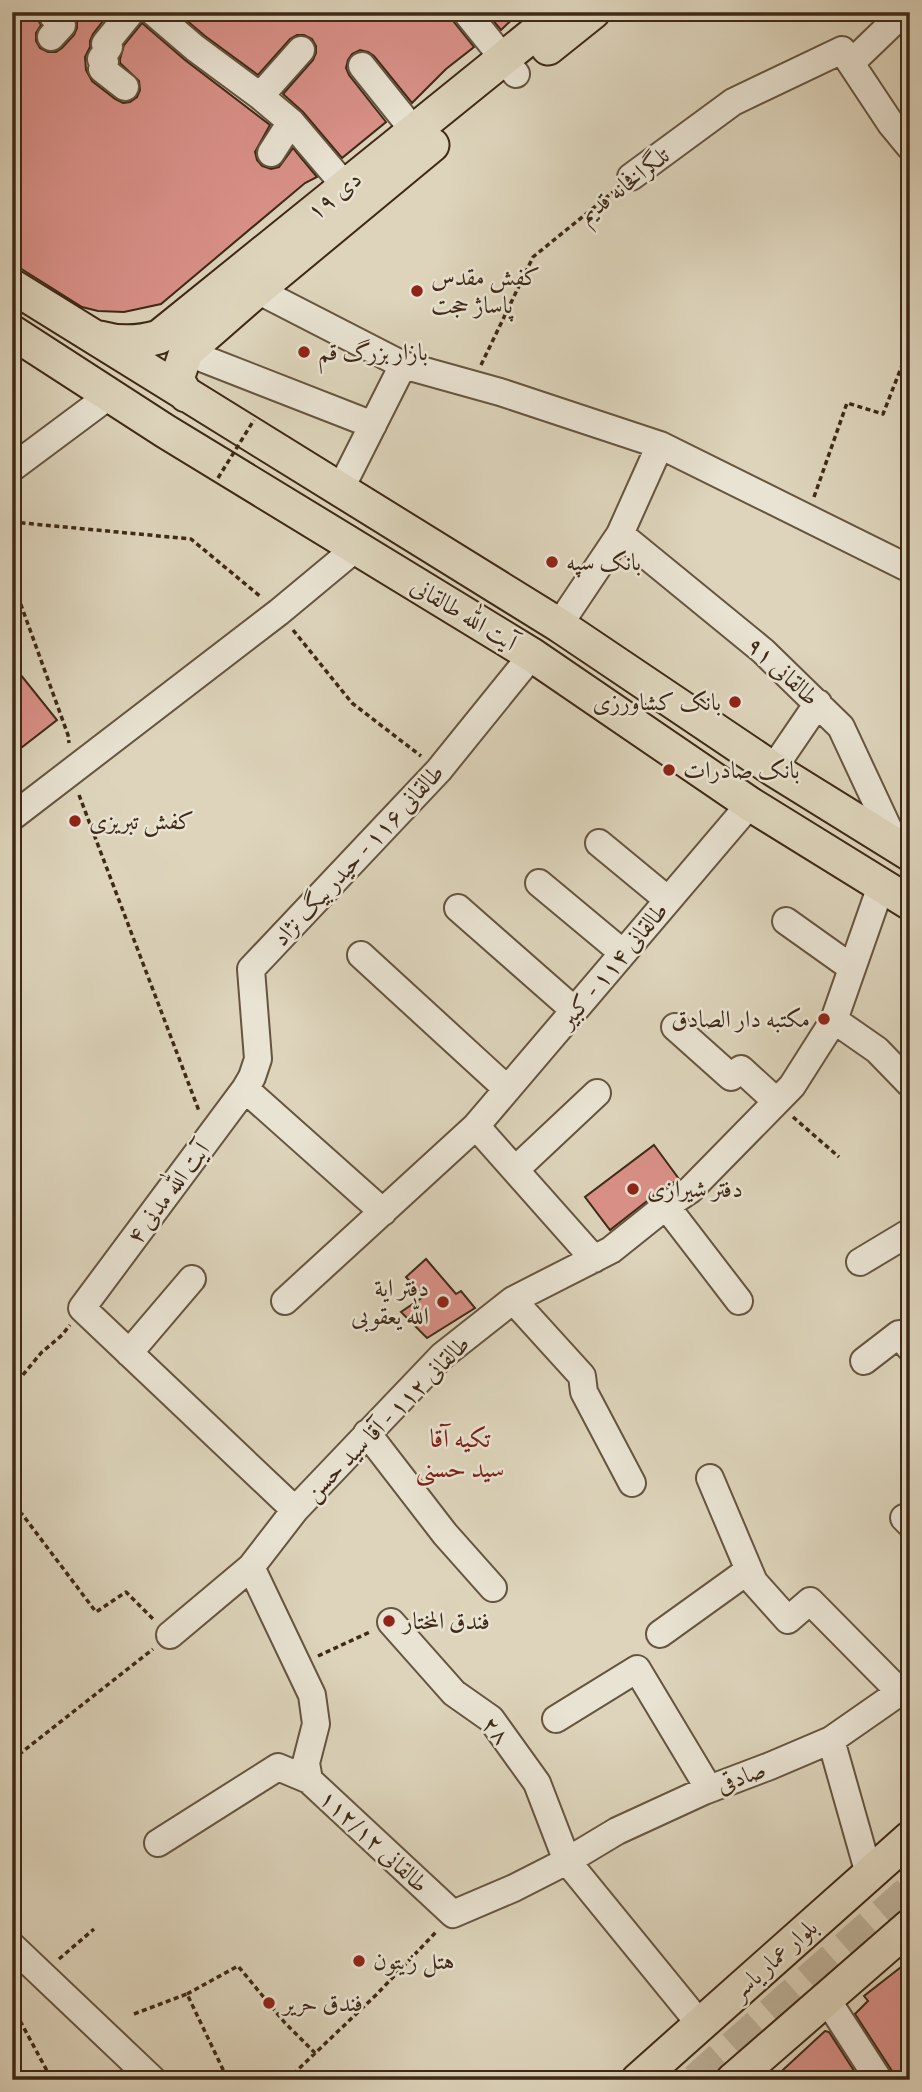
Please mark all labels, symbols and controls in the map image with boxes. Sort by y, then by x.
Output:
street label: تلگرافخانه قدیم [572,139,679,235]
street label: ۱۹ دی [300,163,368,227]
place label: کفش مقدس پاساژ حجت [431,261,540,322]
marker: کفش مقدس پاساژ حجت [409,283,425,299]
place label: بازار بزرگ قم [318,336,428,374]
marker: بازار بزرگ قم [296,344,312,360]
place label: بانک سپه [566,546,641,578]
marker: بانک سپه [544,554,560,570]
street label: آیت الله طالقانی [405,567,527,660]
street label: طالقانی ۹۱ [740,629,826,713]
place label: بانک کشاورزی [592,686,721,718]
marker: بانک کشاورزی [727,694,743,710]
place label: بانک صادرات [683,754,800,786]
street label: طالقانی ۱۱۶ - حیدر بیگ نژاد [265,757,451,953]
marker: بانک صادرات [661,762,677,778]
place label: کفش تبریزی [89,805,194,837]
marker: کفش تبریزی [67,813,83,829]
street label: طالقانی ۱۱۴ - کبیر [549,895,675,1037]
place label: مکتبه دار الصادق [671,1003,810,1035]
marker: مکتبه دار الصادق [816,1011,832,1027]
street label: ۴ آیت الله مدنی [117,1131,219,1251]
place label: دفتر شیرازی [647,1173,743,1205]
marker: دفتر شیرازی [625,1181,641,1197]
place label: دفتر ایة الله یعقوبی [351,1272,429,1333]
marker: دفتر ایة الله یعقوبی [435,1294,451,1310]
street label: طالقانی ۱۱۲ - آقا سید حسن [297,1328,477,1508]
district label: تکیه آقا سید حسنی [415,1421,505,1487]
place label: فندق المختار [401,1605,490,1637]
marker: فندق المختار [381,1613,397,1629]
street label: ۲۸ [475,1709,517,1751]
street label: صادقی [712,1753,770,1801]
street label: طالقانی ۱۱۲/۱۲ [312,1782,436,1900]
street label: بلوار عمار یاسر [722,1912,824,2008]
place label: هتل زیتون [373,1945,455,1978]
marker: هتل زیتون [351,1953,367,1969]
place label: فندق حرير [280,1987,363,2019]
marker: فندق حرير [261,1995,277,2011]

